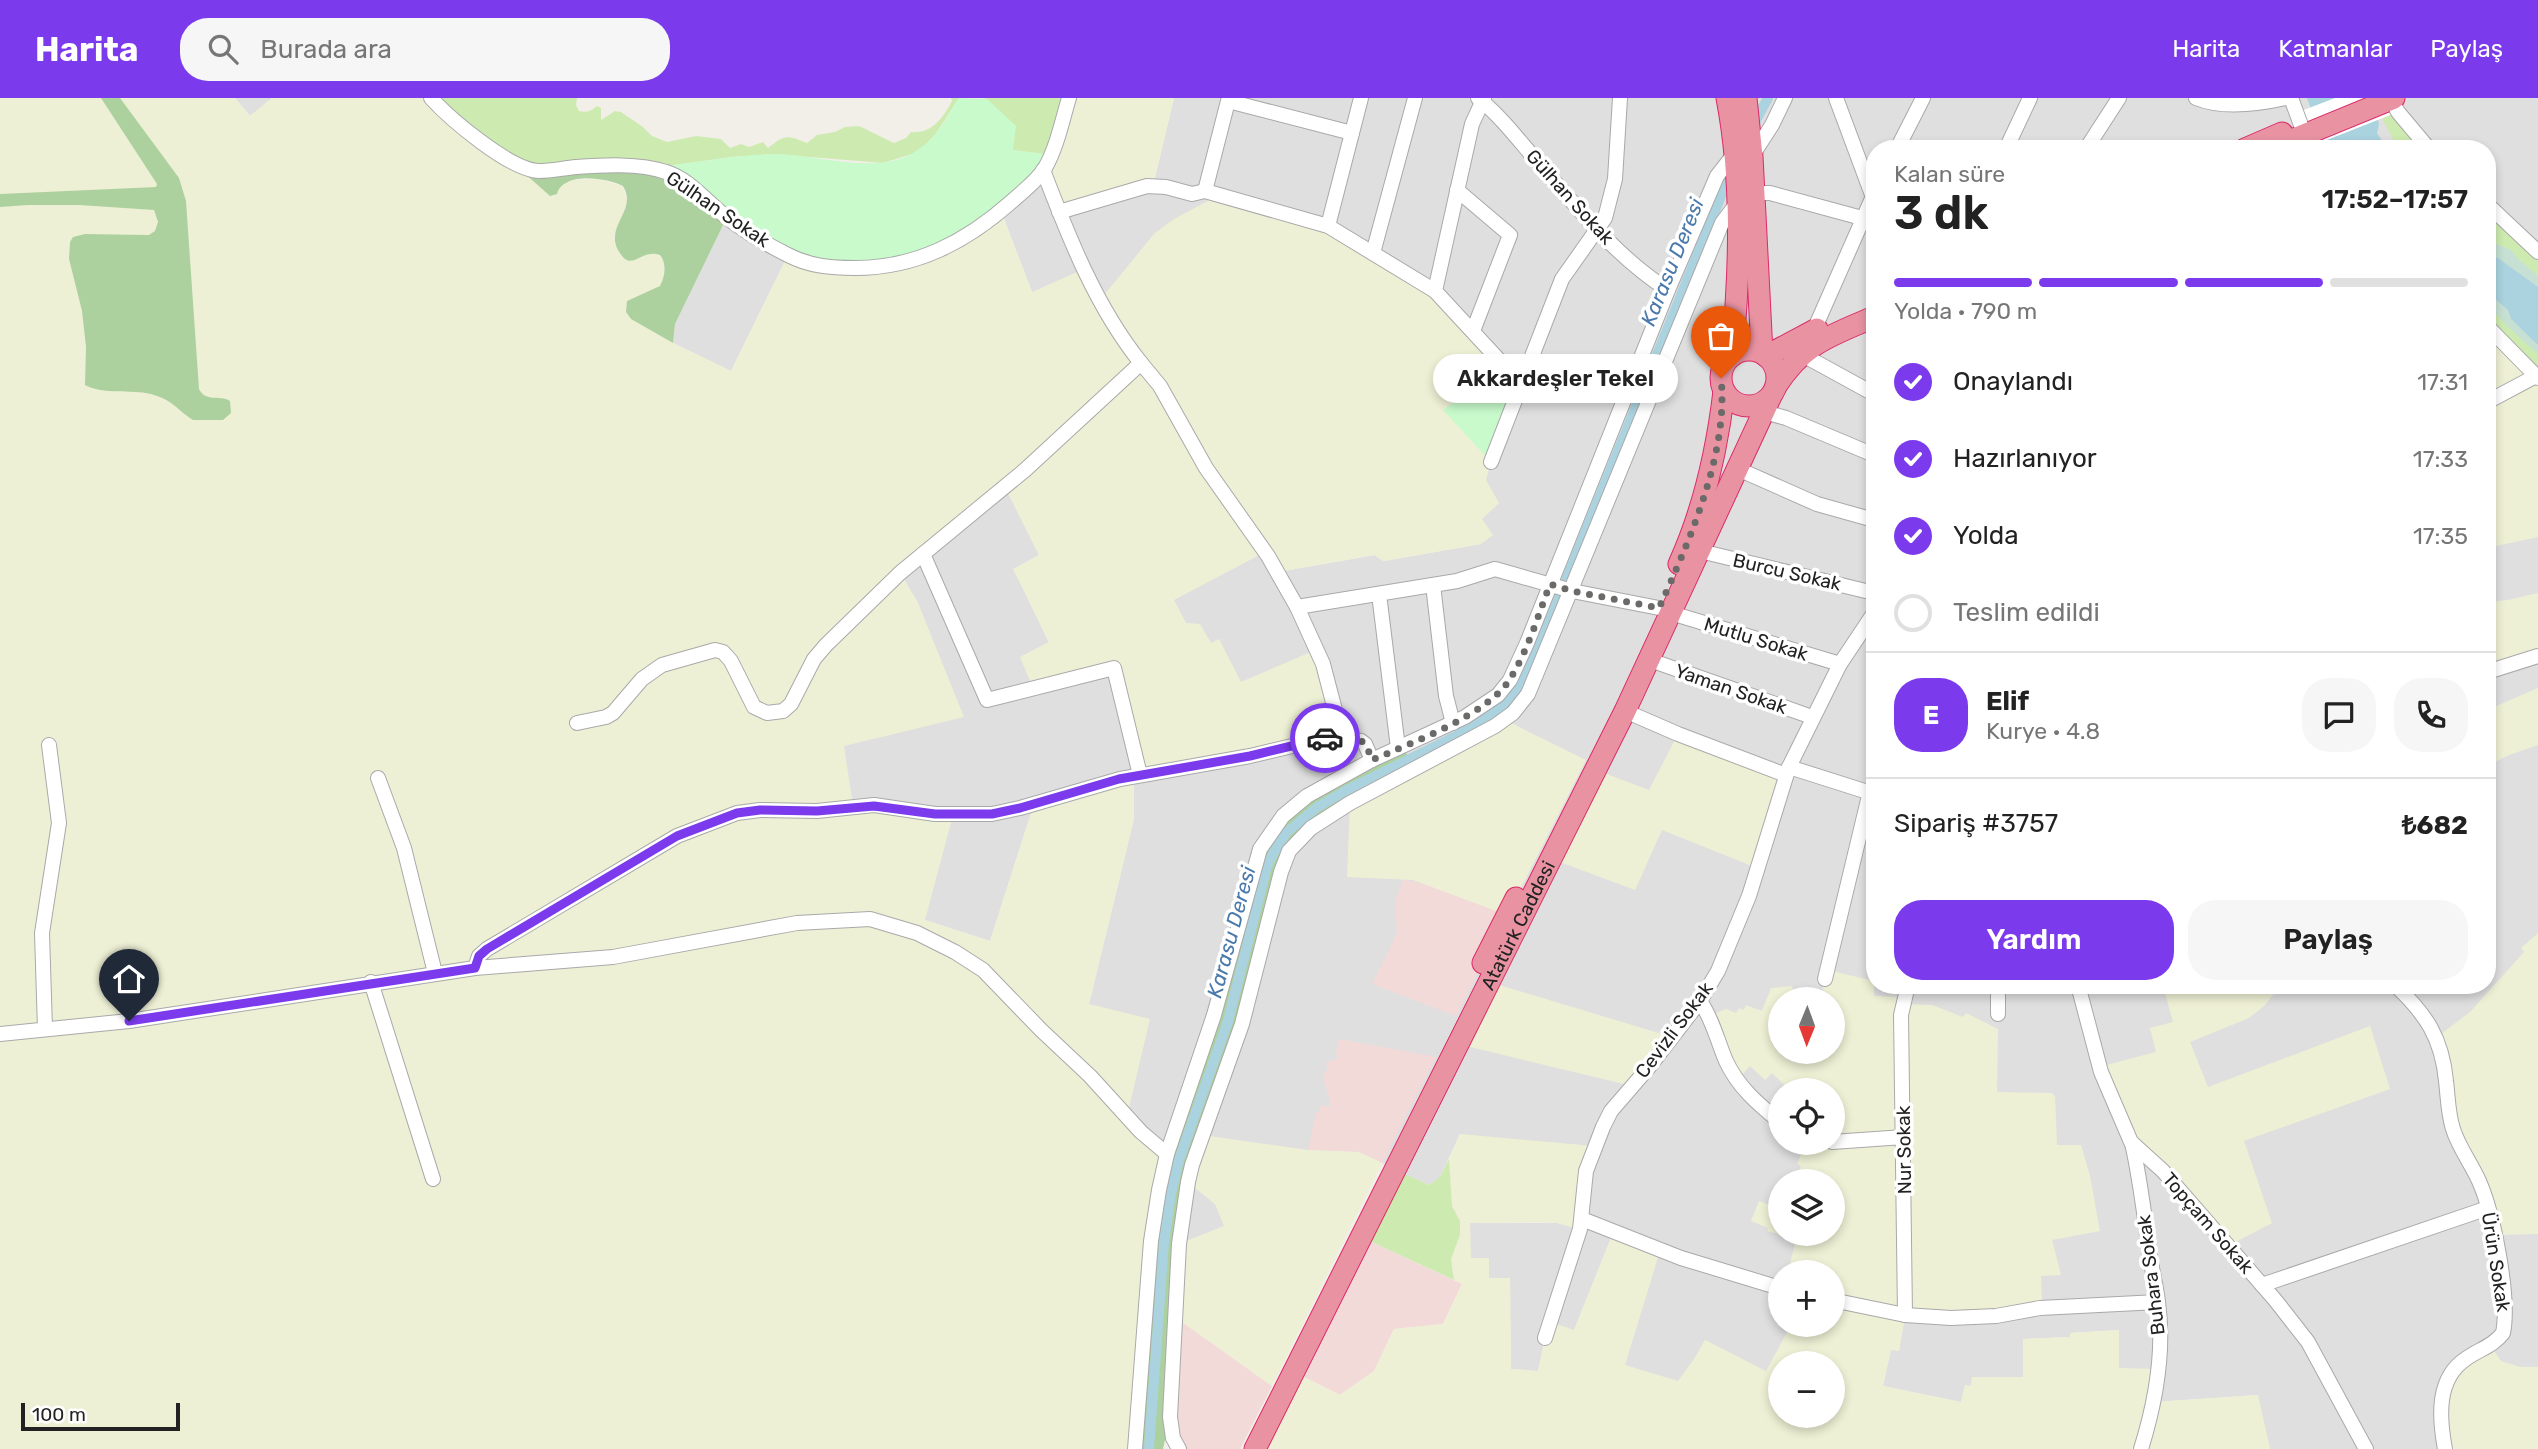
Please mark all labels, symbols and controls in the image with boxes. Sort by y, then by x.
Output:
search box [180,18,670,81]
text: Harita [35,30,138,69]
icon: search [204,30,242,68]
text: Burada ara [260,34,392,65]
text: Harita [2172,35,2240,63]
text: Katmanlar [2278,35,2392,63]
text: Paylaş [2430,35,2503,63]
street label: Gülhan Sokak [1521,145,1619,249]
text: Kalan süre [1894,160,2005,188]
street label: Gülhan Sokak [662,166,774,252]
text: 17:52–17:57 [2322,184,2468,215]
text: 3 dk [1894,186,1988,241]
water label: Karasu Deresi [1635,194,1709,329]
text: Yolda · 790 m [1894,297,2037,325]
pin [1691,306,1751,378]
icon: bag [1702,317,1740,355]
callout: Akkardeşler Tekel [1434,354,1679,402]
icon: check [1894,363,1932,401]
text: Akkardeşler Tekel [1457,364,1654,392]
text: Onaylandı [1953,366,2073,397]
text: 17:31 [2417,368,2468,396]
icon: check [1894,440,1932,478]
text: Hazırlanıyor [1953,443,2097,474]
text: 17:33 [2413,445,2468,473]
icon: check [1894,517,1932,555]
text: Yolda [1953,520,2019,551]
text: 17:35 [2413,522,2468,550]
street label: Burcu Sokak [1731,548,1844,596]
text: Teslim edildi [1953,597,2100,628]
street label: Mutlu Sokak [1701,612,1811,666]
street label: Yaman Sokak [1672,659,1790,719]
button: chat [2302,678,2376,752]
button: phone [2394,678,2468,752]
text: Elif [1986,686,2029,717]
text: E [1923,700,1939,731]
courier [1290,703,1360,773]
text: Kurye · 4.8 [1986,717,2100,745]
icon: car [1306,719,1344,757]
text: Sipariş #3757 [1894,808,2058,839]
text: ₺682 [2402,810,2468,841]
street label: Atatürk Caddesi [1476,857,1560,993]
water label: Karasu Deresi [1201,863,1261,1001]
button: Yardım [1894,900,2174,980]
button: Paylaş [2188,900,2468,980]
pin [99,949,159,1021]
icon: home [110,960,148,998]
street label: Cevizli Sokak [1630,977,1718,1083]
north arrow [1768,987,1844,1064]
map controls [1768,987,1845,1428]
button: locate [1768,1078,1845,1155]
street label: Nur Sokak [1892,1105,1916,1195]
street label: Topçam Sokak [2158,1168,2258,1278]
button: layers [1768,1169,1845,1246]
street label: Ürün Sokak [2477,1210,2515,1314]
street label: Buhara Sokak [2132,1213,2170,1336]
button: + [1768,1260,1845,1337]
button: − [1768,1351,1845,1428]
scale bar [21,1400,180,1432]
text: 100 m [32,1403,86,1426]

